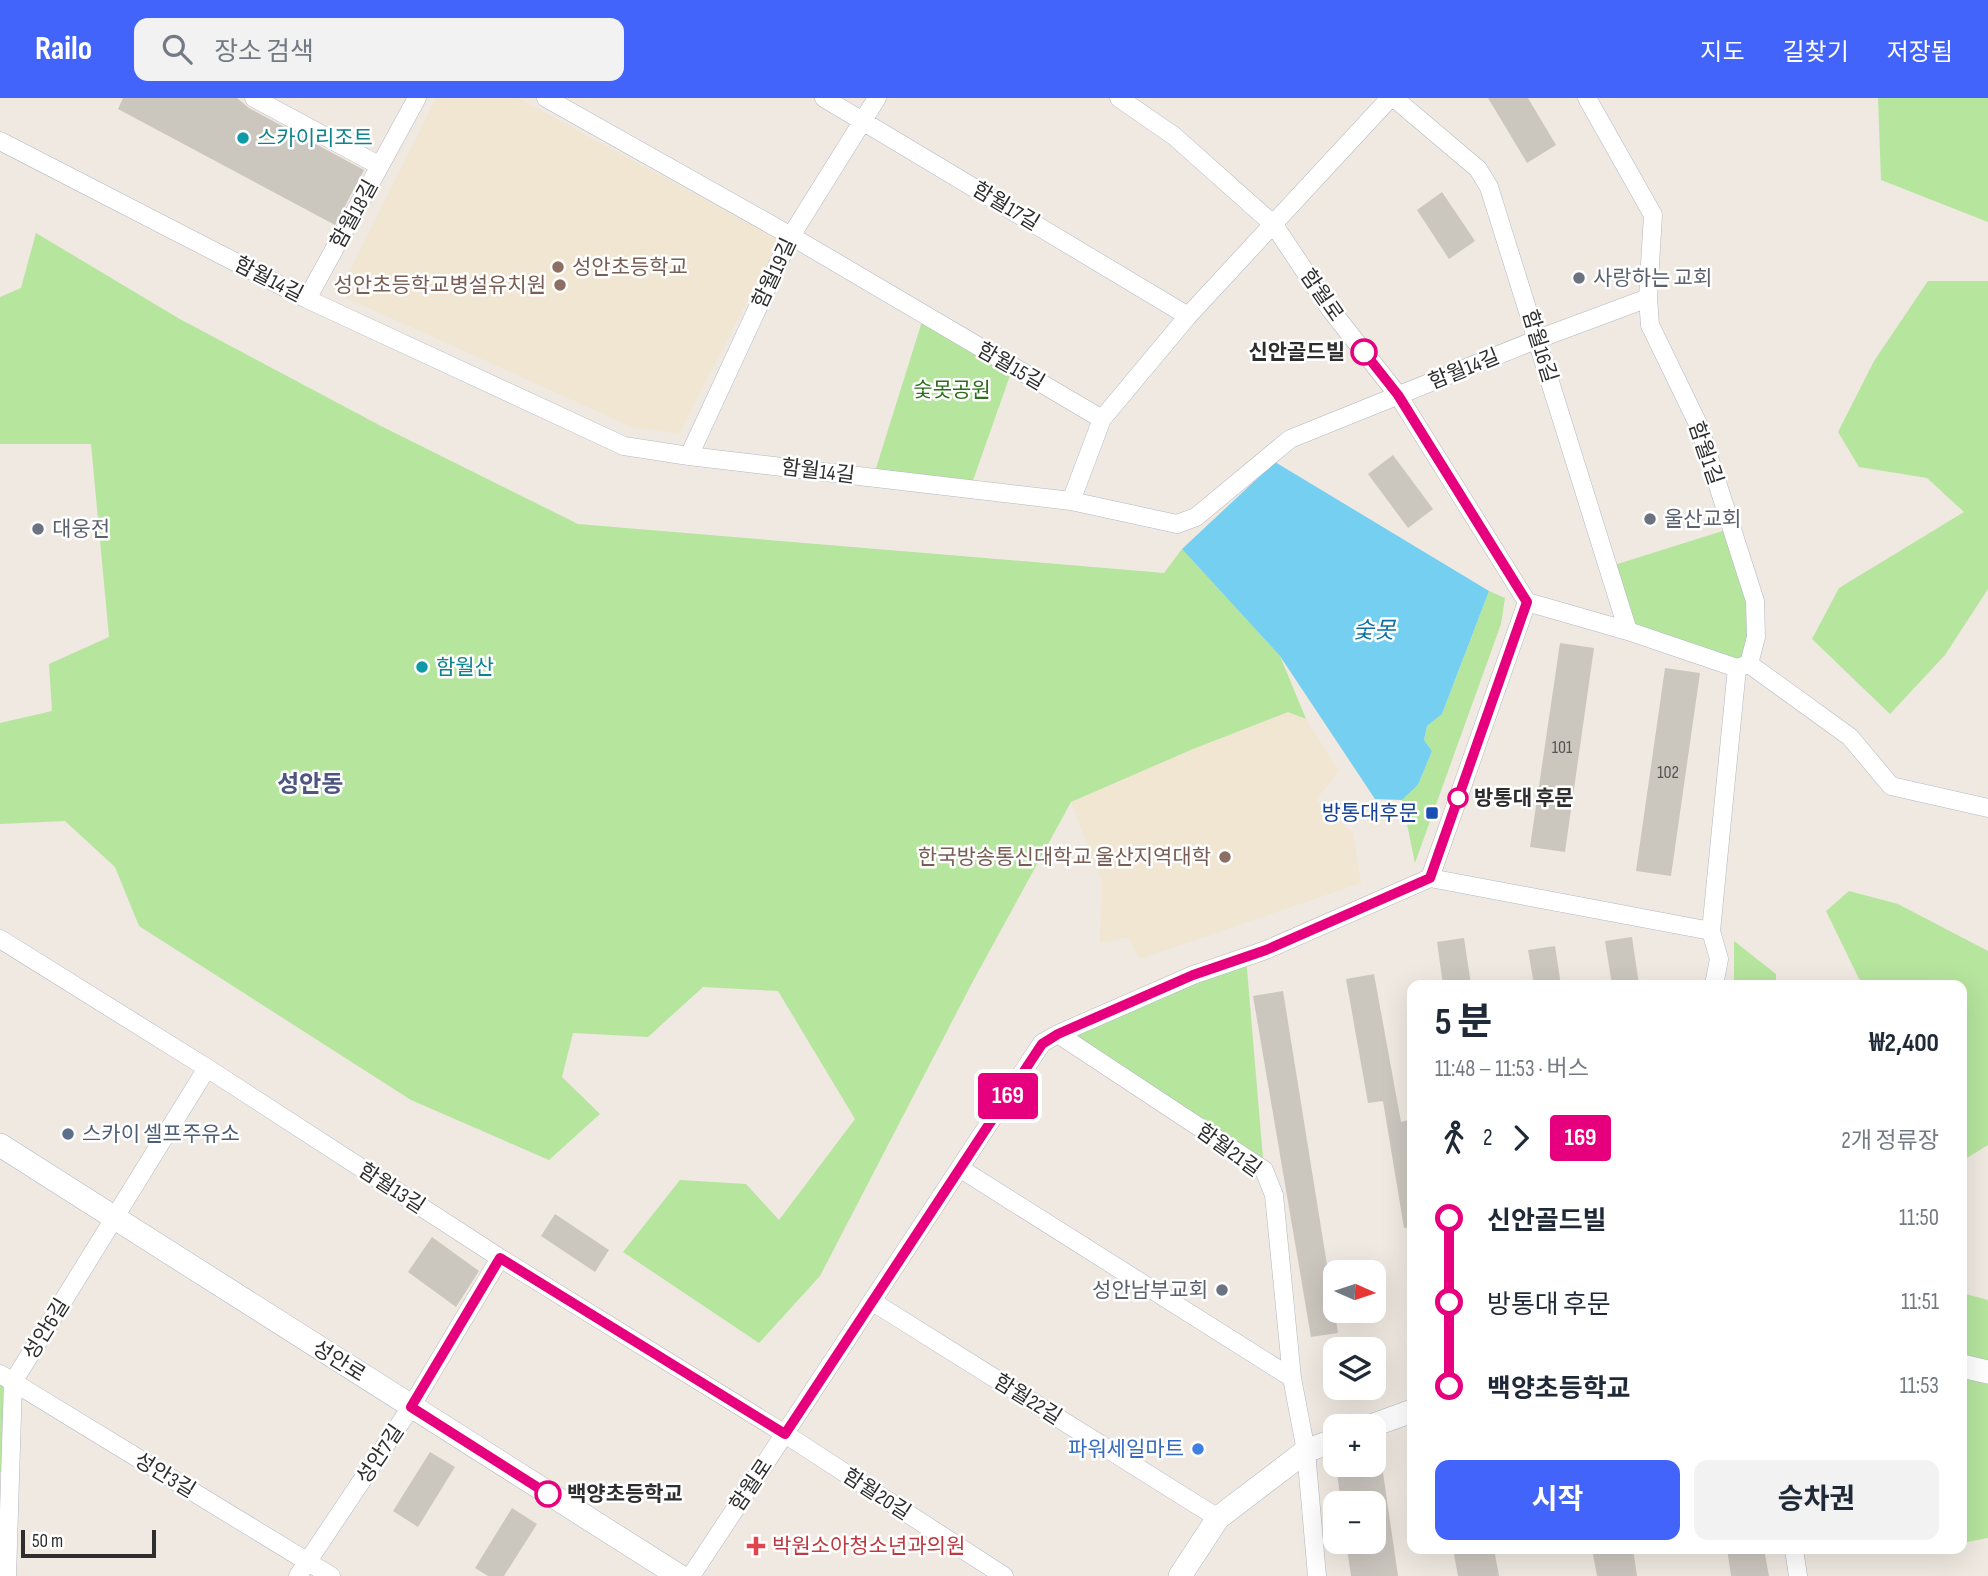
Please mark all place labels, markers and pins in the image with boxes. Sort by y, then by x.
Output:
place label: 스카이리조트 [257,126,373,151]
marker: 스카이리조트 [235,130,251,146]
place label: 성안초등학교 [572,255,688,280]
marker: 성안초등학교 [550,259,566,275]
place label: 사랑하는 교회 [1593,266,1712,291]
marker: 사랑하는 교회 [1571,270,1587,286]
place label: 성안초등학교병설유치원 [333,273,546,298]
marker: 성안초등학교병설유치원 [552,277,568,293]
marker: 신안골드빌 [1351,339,1377,365]
place label: 신안골드빌 [1248,340,1345,365]
place label: 울산교회 [1664,507,1741,532]
marker: 울산교회 [1642,511,1658,527]
place label: 대웅전 [52,517,110,542]
marker: 대웅전 [30,521,46,537]
place label: 함월산 [436,655,494,680]
marker: 함월산 [414,659,430,675]
place label: 방통대 후문 [1474,786,1574,811]
marker: 방통대 후문 [1448,788,1468,808]
place label: 방통대후문 [1321,801,1418,826]
marker: 방통대후문 [1424,805,1440,821]
place label: 한국방송통신대학교 울산지역대학 [918,845,1211,870]
marker: 한국방송통신대학교 울산지역대학 [1217,849,1233,865]
place label: 스카이 셀프주유소 [82,1122,240,1147]
marker: 스카이 셀프주유소 [60,1126,76,1142]
place label: 성안남부교회 [1092,1278,1208,1303]
marker: 성안남부교회 [1214,1282,1230,1298]
place label: 파워세일마트 [1068,1437,1184,1462]
marker: 파워세일마트 [1190,1441,1206,1457]
marker: 백양초등학교 [535,1481,561,1507]
place label: 백양초등학교 [567,1482,683,1507]
place label: 박원소아청소년과의원 [772,1534,965,1559]
marker: 박원소아청소년과의원 [746,1536,766,1556]

